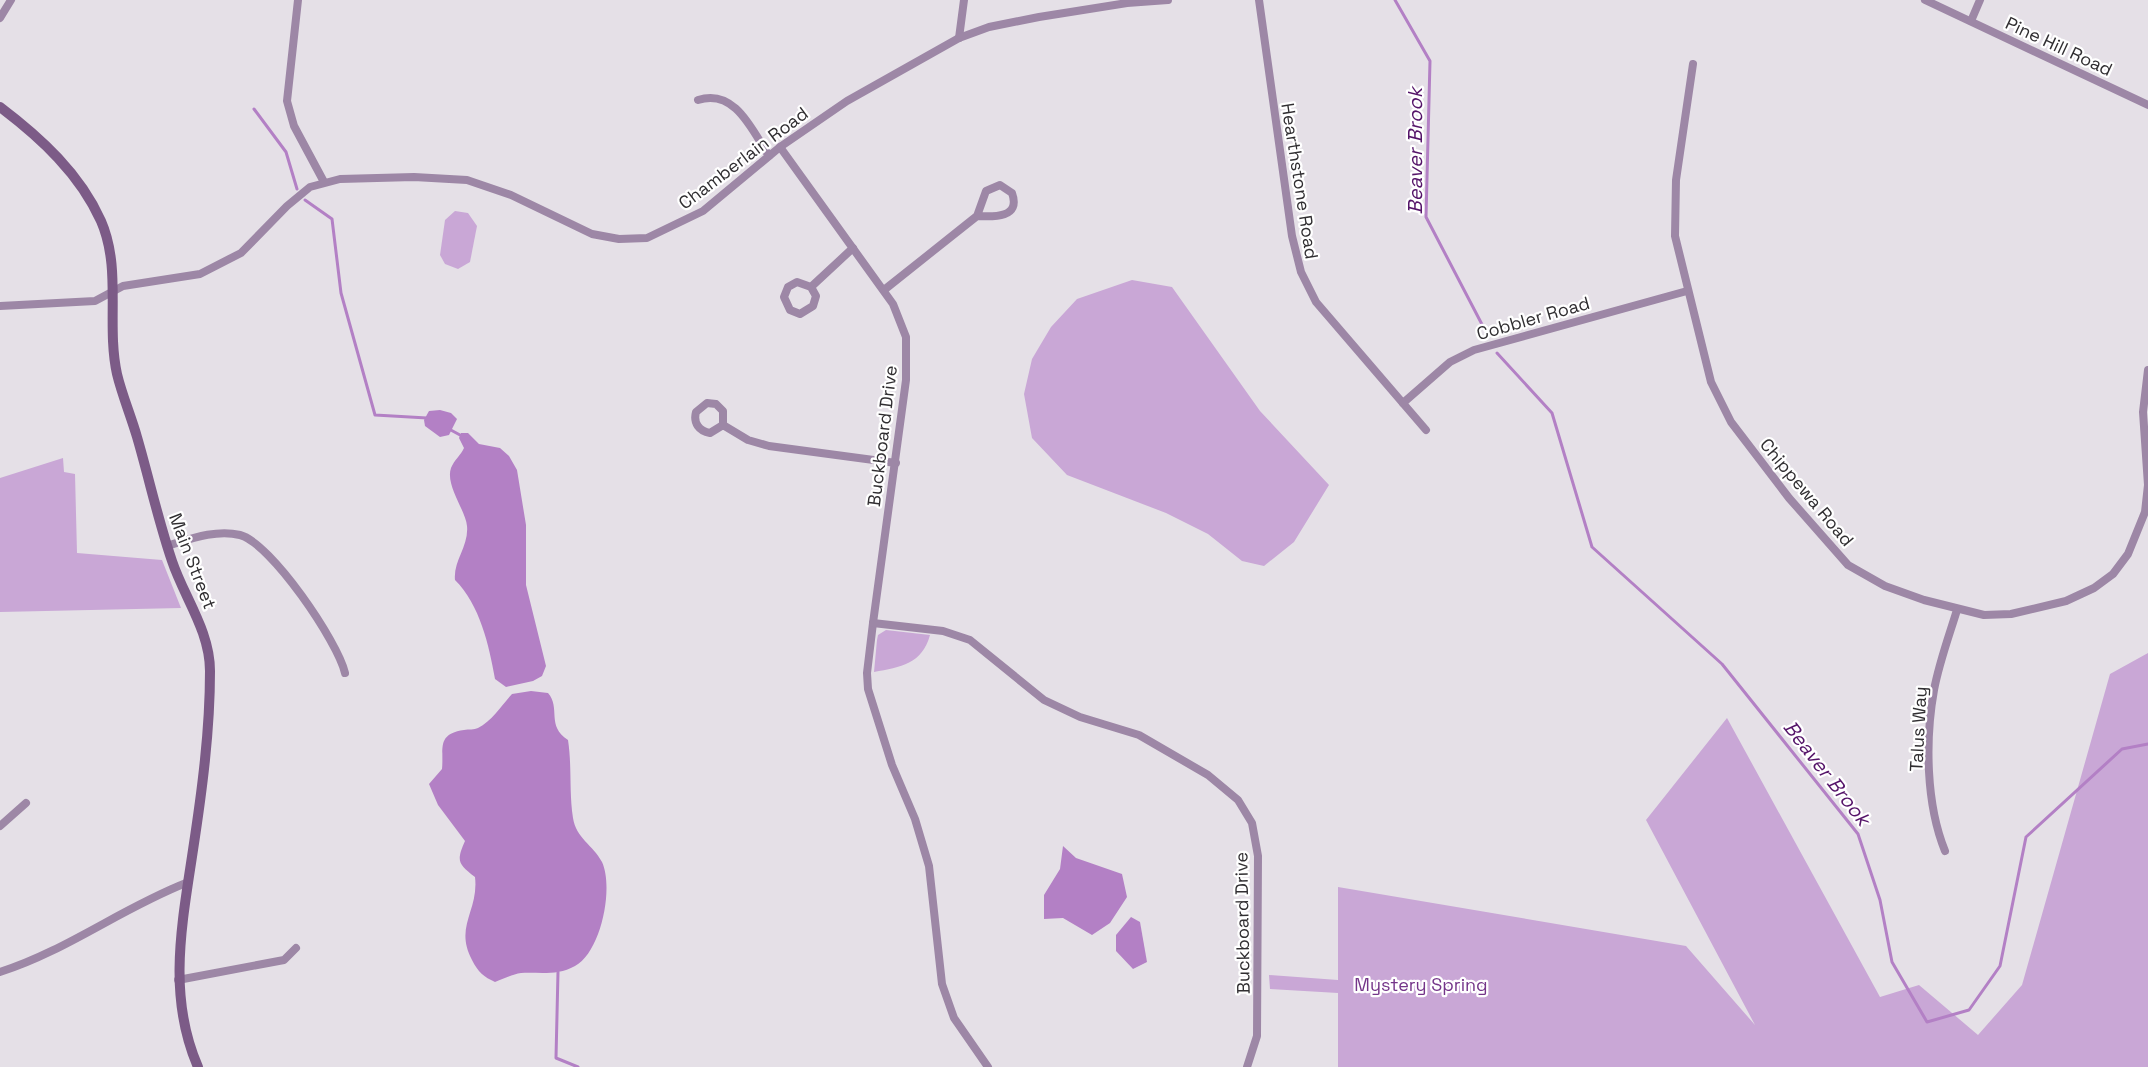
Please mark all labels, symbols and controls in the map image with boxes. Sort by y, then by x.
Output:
street label: Pine Hill Road [2002,11,2116,81]
water label: Beaver Brook [1402,85,1428,214]
street label: Hearthstone Road [1276,101,1324,261]
street label: Chamberlain Road [674,102,812,214]
street label: Cobbler Road [1474,291,1592,345]
street label: Buckboard Drive [862,364,902,508]
street label: Chippewa Road [1755,433,1859,551]
street label: Main Street [164,510,222,612]
street label: Talus Way [1904,686,1932,772]
water label: Beaver Brook [1778,715,1878,833]
street label: Buckboard Drive [1229,852,1255,994]
park label: Mystery Spring [1354,973,1488,996]

